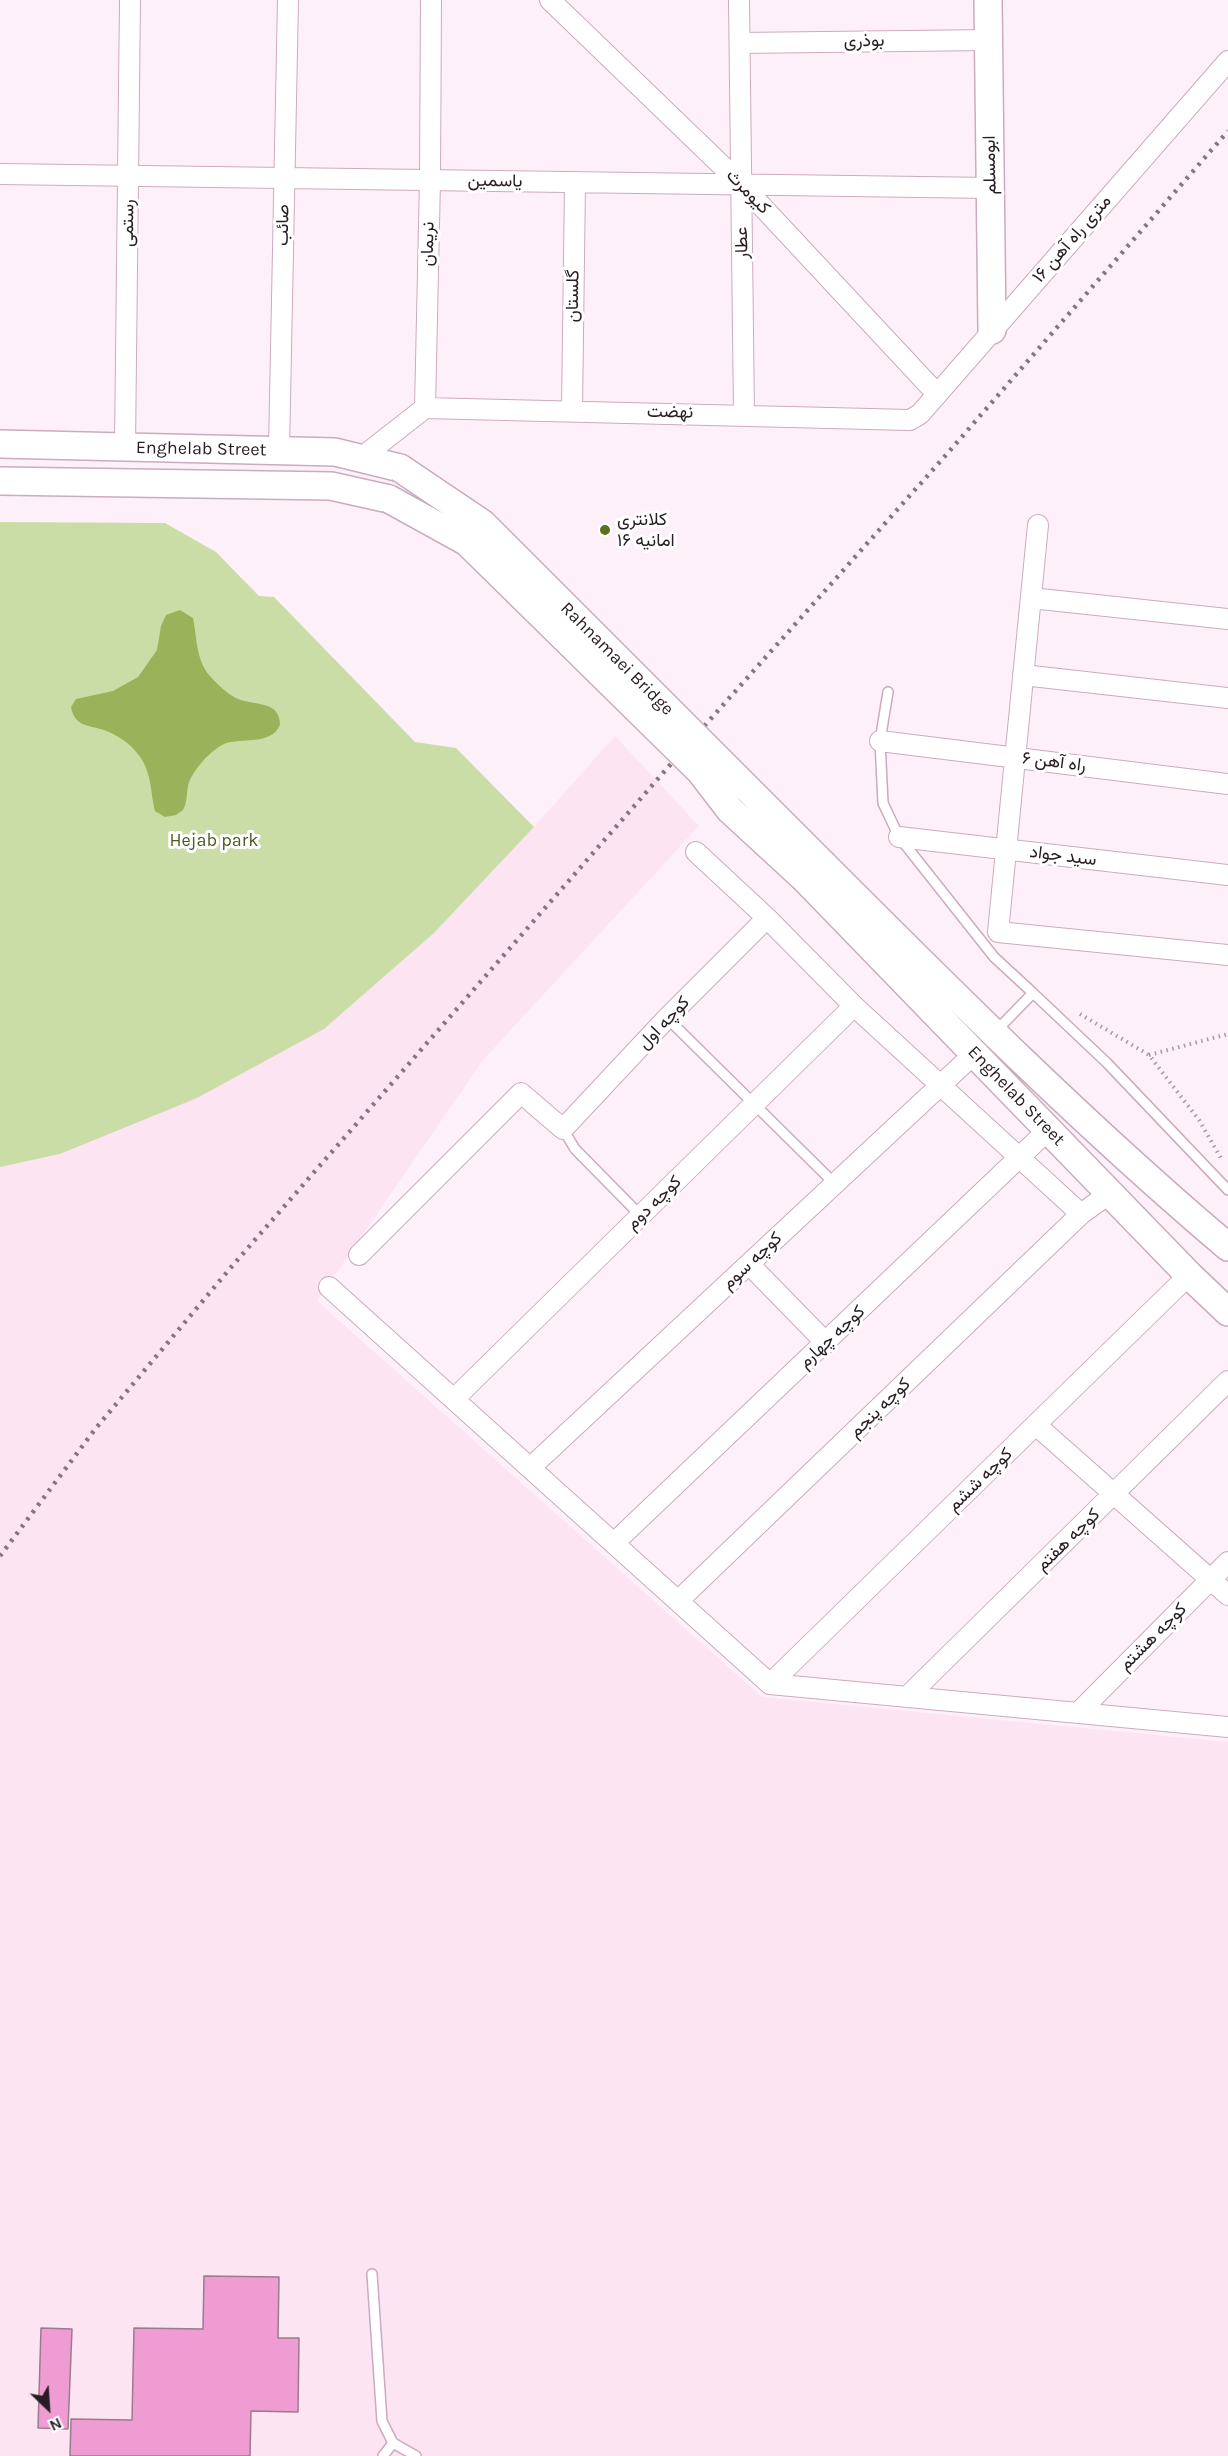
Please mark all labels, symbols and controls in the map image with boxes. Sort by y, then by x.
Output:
street label: بوذری [843,30,885,52]
street label: ابومسلم [979,135,1001,195]
street label: کیومرث [721,165,775,219]
street label: یاسمین [467,170,523,192]
street label: ۱۶ متری راه آهن [1028,191,1116,287]
street label: رستمی [117,199,139,247]
street label: صائب [272,204,294,246]
street label: نریمان [417,221,439,267]
street label: عطار [731,227,753,259]
street label: گلستان [562,269,584,323]
street label: نهضت [647,401,693,423]
street label: Enghelab Street [136,437,266,461]
place label: کلانتری ۱۶ امانیه [617,509,675,552]
marker: کلانتری ۱۶ امانیه [598,523,612,537]
street label: Rahnamaei Bridge [556,598,678,720]
street label: راه آهن ۶ [1021,747,1087,777]
park label: Hejab park [170,830,258,852]
street label: سید جواد [1028,841,1098,871]
street label: کوچه اول [634,992,694,1054]
street label: Enghelab Street [963,1042,1069,1150]
street label: کوچه دوم [622,1171,686,1235]
street label: کوچه سوم [717,1228,787,1294]
street label: کوچه چهارم [794,1301,870,1373]
street label: کوچه پنجم [845,1373,915,1443]
street label: کوچه ششم [943,1444,1017,1516]
street label: کوچه هفتم [1031,1504,1105,1576]
street label: کوچه هشتم [1115,1599,1191,1675]
north arrow [18,2378,78,2438]
text: N [47,2414,65,2436]

